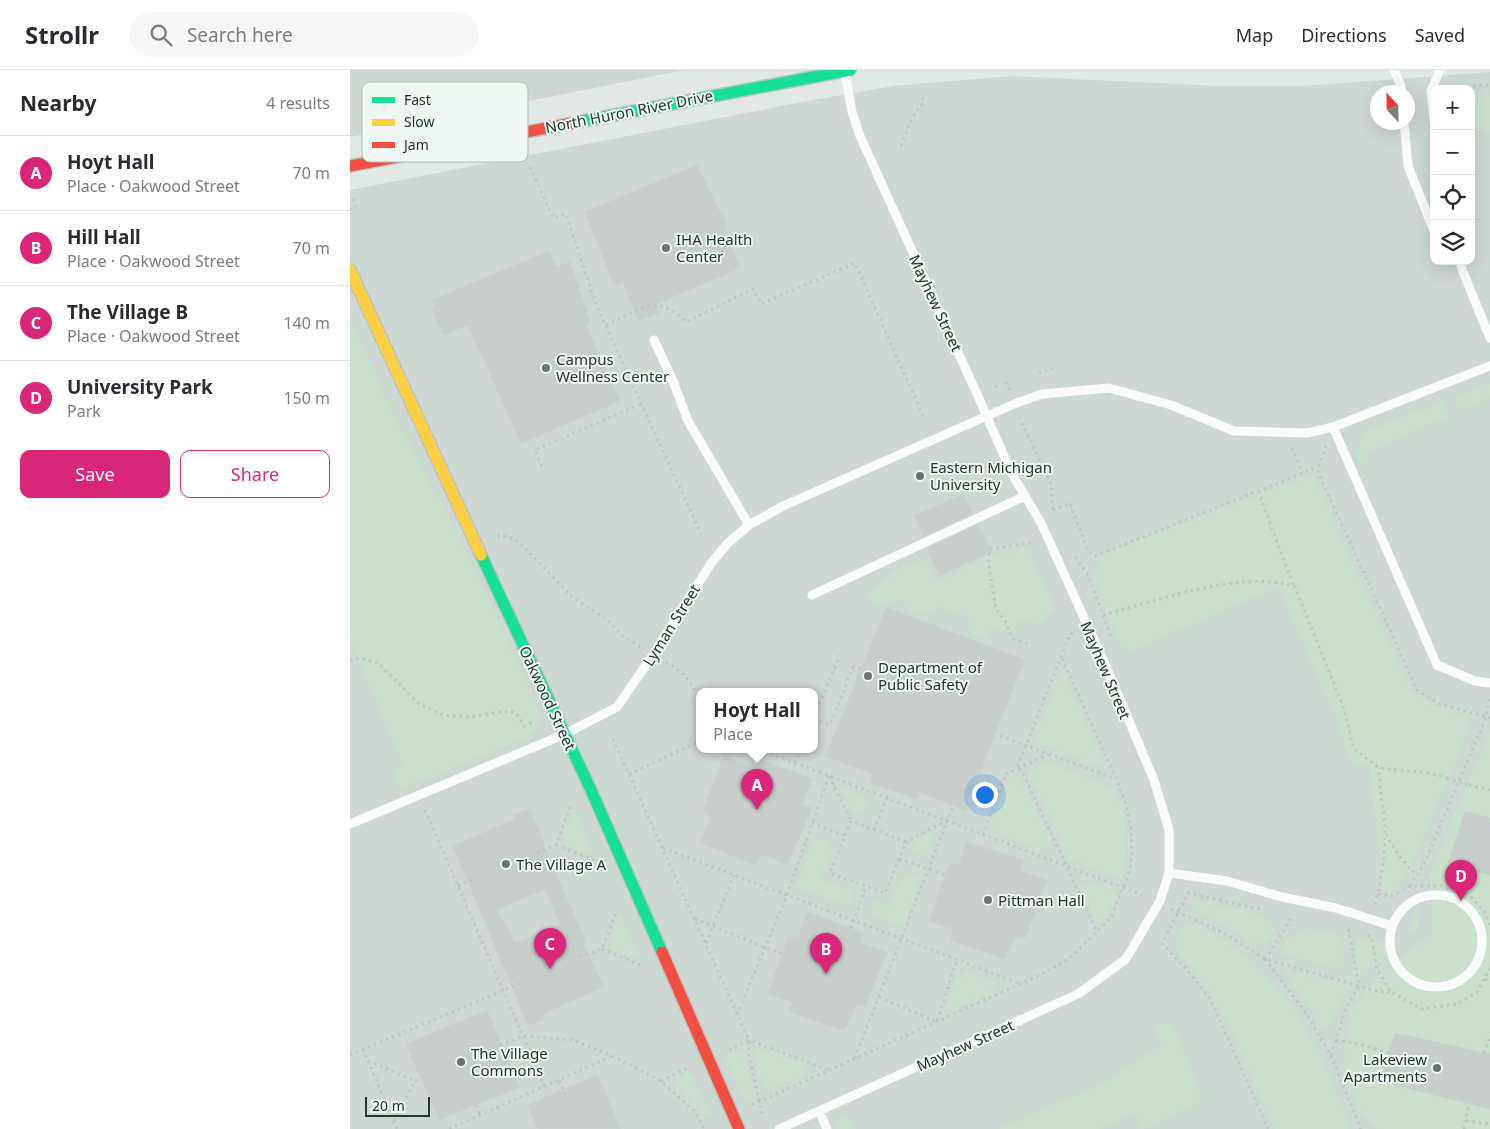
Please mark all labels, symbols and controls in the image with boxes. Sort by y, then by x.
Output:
search box [129,12,479,57]
text: Strollr [25,18,99,51]
icon: search [147,21,175,49]
text: Search here [187,22,293,48]
text: Map [1236,23,1273,47]
text: Directions [1301,23,1387,47]
text: Saved [1415,23,1465,47]
legend [362,82,528,162]
street label: North Huron River Drive [544,85,714,137]
north arrow [1370,85,1415,130]
map controls [1430,85,1475,265]
button: + [1430,85,1475,130]
text: Nearby [20,89,96,117]
text: Fast [404,90,431,109]
text: 4 results [266,92,330,114]
text: Slow [404,112,435,131]
button: − [1430,130,1475,175]
text: Jam [402,135,429,154]
text: Hoyt Hall [67,149,154,175]
text: A [30,162,42,184]
text: 70 m [293,162,330,184]
text: Place · Oakwood Street [67,175,240,197]
button: locate [1430,175,1475,220]
button: layers [1430,220,1475,265]
text: Hill Hall [67,224,141,250]
place label: IHA Health Center [676,229,752,266]
text: B [31,237,41,259]
text: 70 m [293,237,330,259]
marker: IHA Health Center [660,242,672,254]
text: Place · Oakwood Street [67,250,240,272]
street label: Mayhew Street [905,251,967,355]
text: The Village B [67,299,188,325]
text: C [31,312,41,334]
text: 140 m [283,312,330,334]
text: Place · Oakwood Street [67,325,240,347]
place label: Campus Wellness Center [556,349,669,386]
marker: Campus Wellness Center [540,362,552,374]
text: University Park [67,374,213,400]
text: D [30,387,42,409]
text: 150 m [283,387,330,409]
text: Park [67,400,101,422]
button: Save [20,450,170,498]
button: Share [180,450,330,498]
place label: Eastern Michigan University [930,457,1052,494]
marker: Eastern Michigan University [914,470,926,482]
street label: Lyman Street [638,580,704,670]
street label: Mayhew Street [1076,618,1136,723]
street label: Oakwood Street [515,643,581,754]
place label: Department of Public Safety [878,657,983,694]
marker: Department of Public Safety [862,670,874,682]
popup [696,688,818,753]
text: Hoyt Hall [713,697,801,723]
text: Place [713,723,753,745]
pin: A [741,769,773,810]
your location [972,782,998,808]
place label: The Village A [516,854,607,874]
marker: The Village A [500,858,512,870]
pin: D [1445,860,1477,901]
place label: Pittman Hall [998,890,1085,910]
marker: Pittman Hall [982,894,994,906]
pin: C [534,928,566,969]
pin: B [810,933,842,974]
street label: Mayhew Street [913,1014,1017,1075]
place label: The Village Commons [471,1043,548,1080]
place label: Lakeview Apartments [1344,1049,1427,1086]
marker: The Village Commons [455,1056,467,1068]
marker: Lakeview Apartments [1431,1062,1443,1074]
scale bar [365,1094,430,1117]
text: 20 m [372,1096,405,1115]

